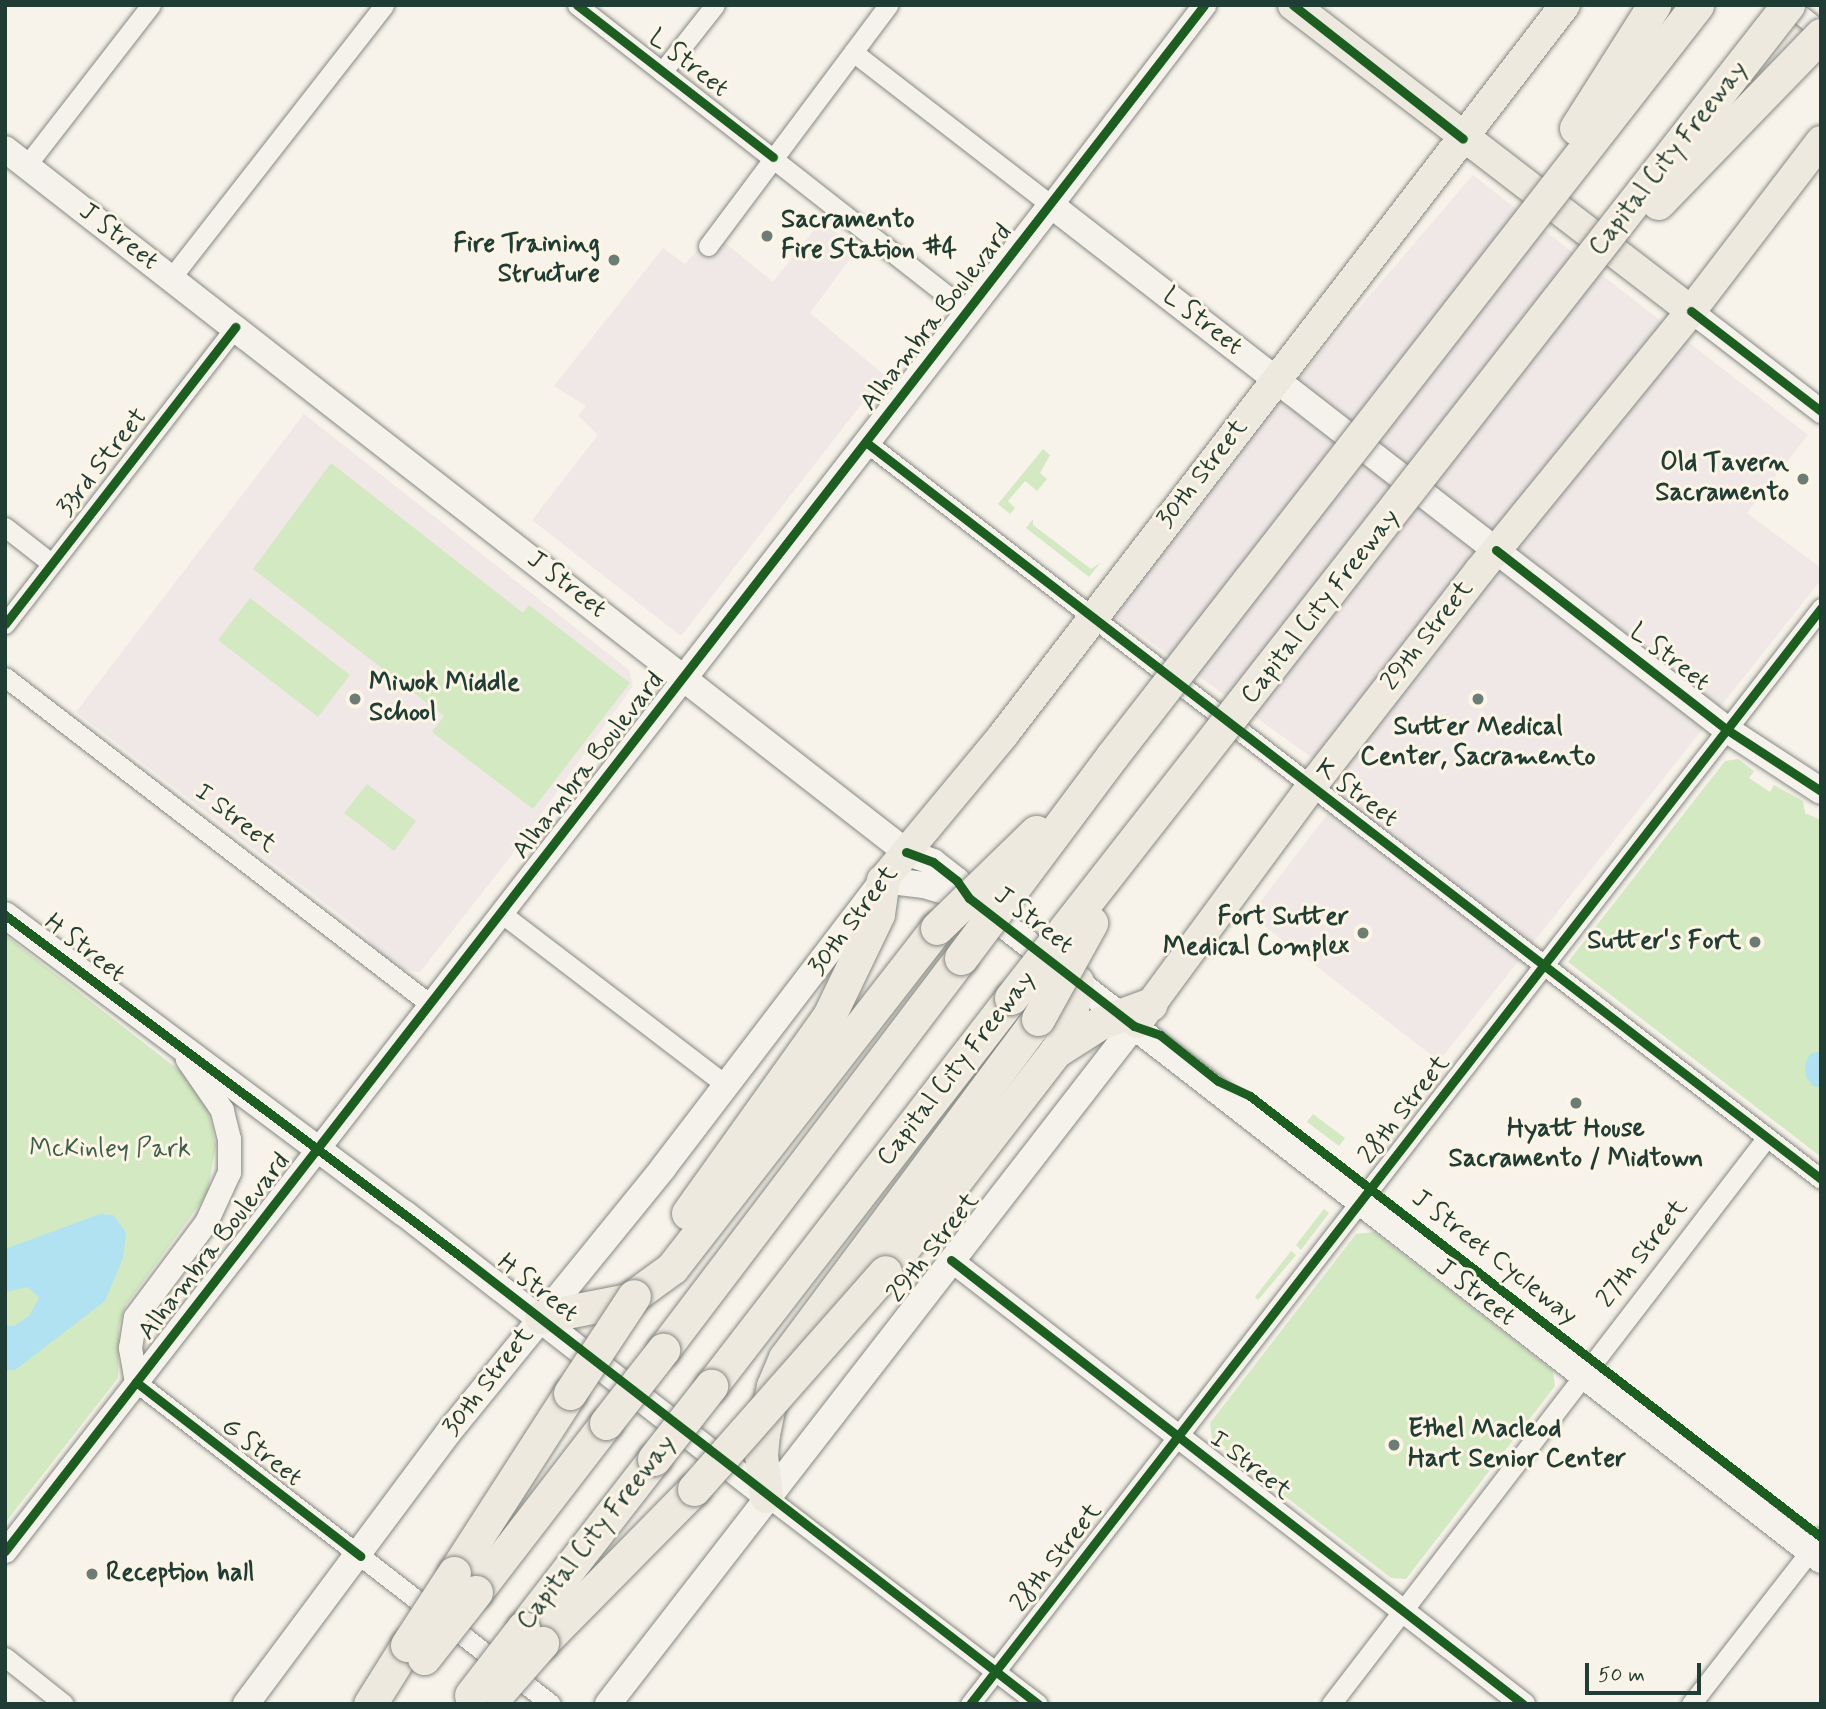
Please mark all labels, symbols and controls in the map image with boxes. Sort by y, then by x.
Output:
street label: L Street [640,22,736,106]
street label: Capital City Freeway [1583,55,1755,263]
street label: J Street [70,195,166,279]
place label: Sacramento Fire Station #4 [781,205,948,266]
street label: Alhambra Boulevard [855,219,1019,417]
marker: Sacramento Fire Station #4 [759,228,775,244]
place label: Fire Training Structure [458,229,600,290]
marker: Fire Training Structure [606,252,622,268]
street label: L Street [1154,280,1250,364]
street label: 33rd Street [51,403,155,523]
street label: 30th Street [1151,413,1255,535]
place label: Old Tavern Sacramento [1655,448,1789,510]
marker: Old Tavern Sacramento [1795,471,1811,487]
street label: Capital City Freeway [1235,503,1407,711]
street label: J Street [518,543,614,627]
street label: 29th Street [1375,575,1481,697]
street label: L Street [1621,616,1717,700]
street label: Alhambra Boulevard [507,667,671,865]
place label: Miwok Middle School [369,668,519,730]
marker: Sutter Medical Center, Sacramento [1468,689,1488,709]
marker: Miwok Middle School [347,691,363,707]
place label: Sutter Medical Center, Sacramento [1365,712,1591,774]
street label: K Street [1307,752,1405,836]
street label: I Street [188,777,282,861]
street label: 30th Street [802,860,906,982]
street label: J Street [985,879,1081,963]
place label: Fort Sutter Medical Complex [1163,902,1349,964]
street label: H Street [36,906,132,992]
marker: Fort Sutter Medical Complex [1355,925,1371,941]
place label: Sutter's Fort [1592,926,1741,958]
marker: Sutter's Fort [1747,934,1763,950]
street label: Capital City Freeway [871,965,1043,1173]
street label: 28th Street [1353,1049,1457,1171]
marker: Hyatt House Sacramento / Midtown [1568,1095,1584,1111]
place label: Hyatt House Sacramento / Midtown [1448,1114,1704,1176]
park label: McKinley Park [31,1134,189,1166]
street label: Alhambra Boulevard [133,1148,297,1346]
street label: J Street Cycleway [1403,1182,1585,1334]
street label: 29th Street [881,1187,987,1309]
street label: 27th Street [1591,1193,1695,1315]
street label: H Street [489,1246,585,1332]
street label: J Street [1427,1251,1523,1335]
street label: 30th Street [437,1321,541,1443]
street label: G Street [213,1410,309,1496]
place label: Ethel Macleod Hart Senior Center [1408,1414,1626,1476]
street label: I Street [1203,1424,1297,1508]
street label: Capital City Freeway [511,1429,683,1637]
marker: Ethel Macleod Hart Senior Center [1386,1437,1402,1453]
street label: 28th Street [1005,1497,1109,1619]
place label: Reception hall [106,1558,254,1590]
marker: Reception hall [84,1566,100,1582]
scale bar [1588,1650,1703,1694]
text: 50 m [1598,1661,1645,1689]

